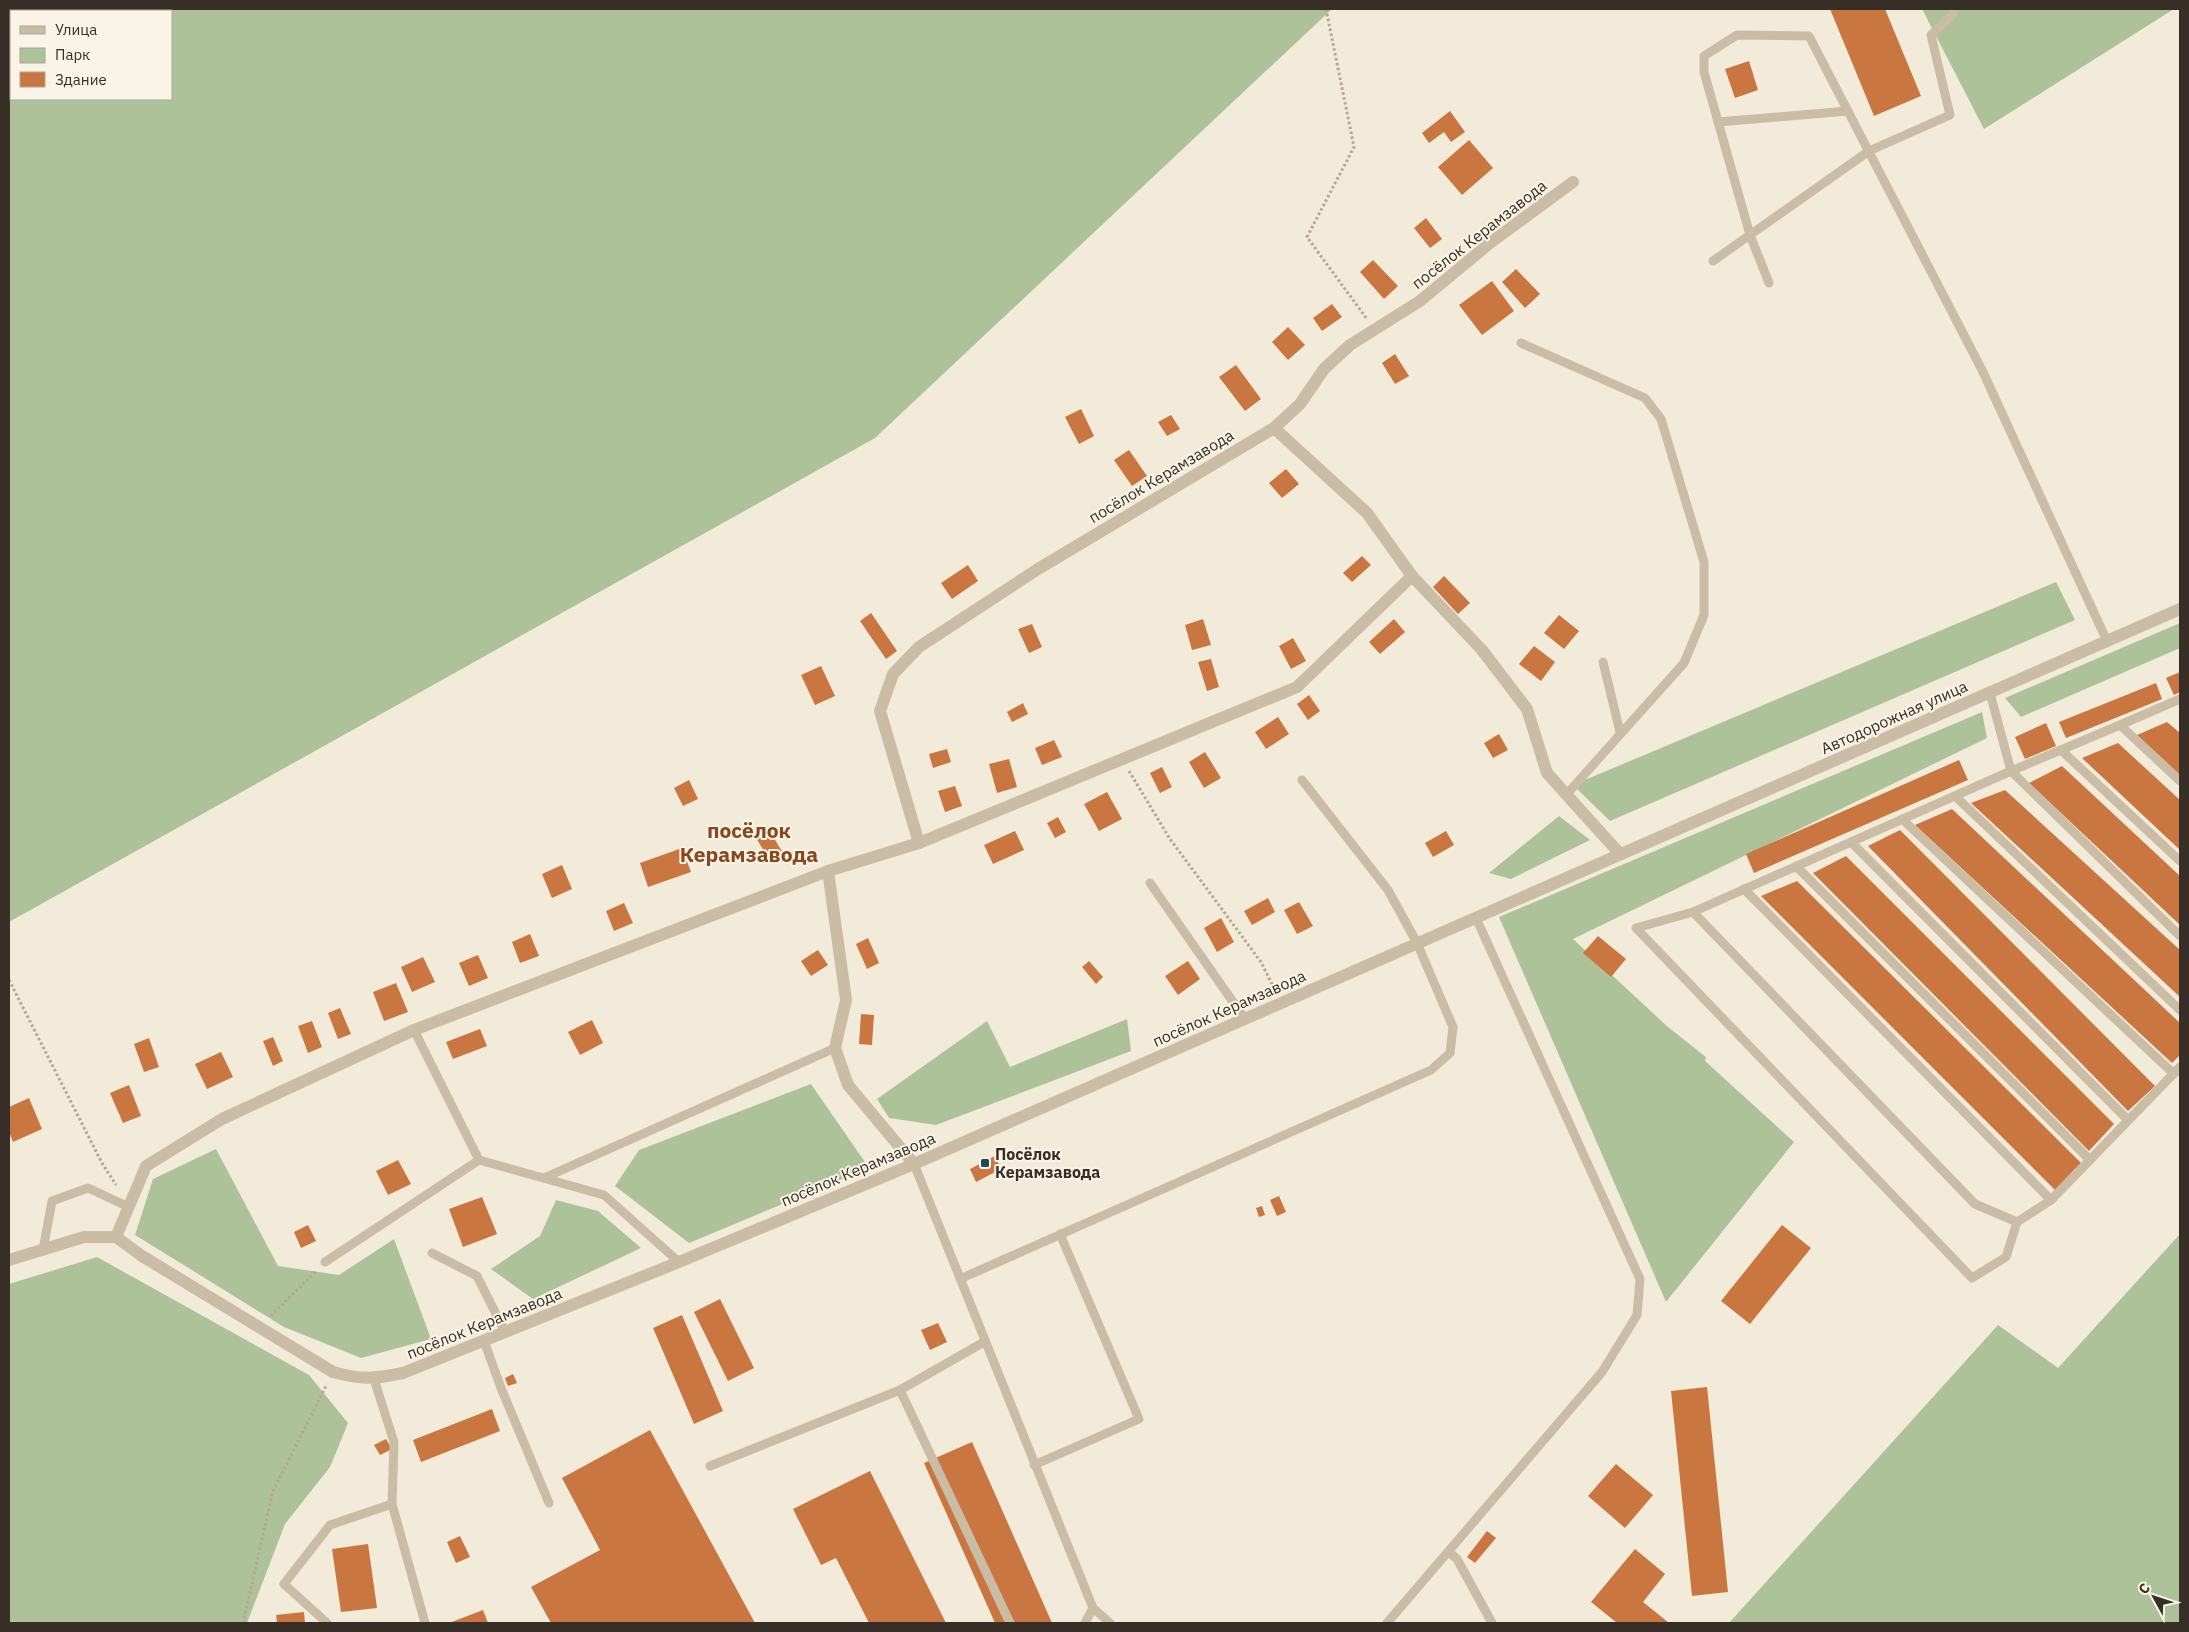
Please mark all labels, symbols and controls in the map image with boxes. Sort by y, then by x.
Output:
legend [10,10,172,100]
text: Улица [55,20,97,39]
text: Парк [55,45,90,64]
text: Здание [55,70,107,89]
street label: посёлок Керамзавода [1408,175,1551,293]
street label: посёлок Керамзавода [1085,424,1238,527]
street label: Автодорожная улица [1817,675,1971,758]
district label: посёлок Керамзавода [680,816,818,868]
street label: посёлок Керамзавода [1149,965,1309,1051]
street label: посёлок Керамзавода [778,1127,939,1211]
place label: Посёлок Керамзавода [995,1144,1100,1182]
marker: Посёлок Керамзавода [979,1157,991,1169]
street label: посёлок Керамзавода [403,1283,565,1363]
north arrow [2129,1572,2179,1622]
text: С [2134,1579,2154,1598]

